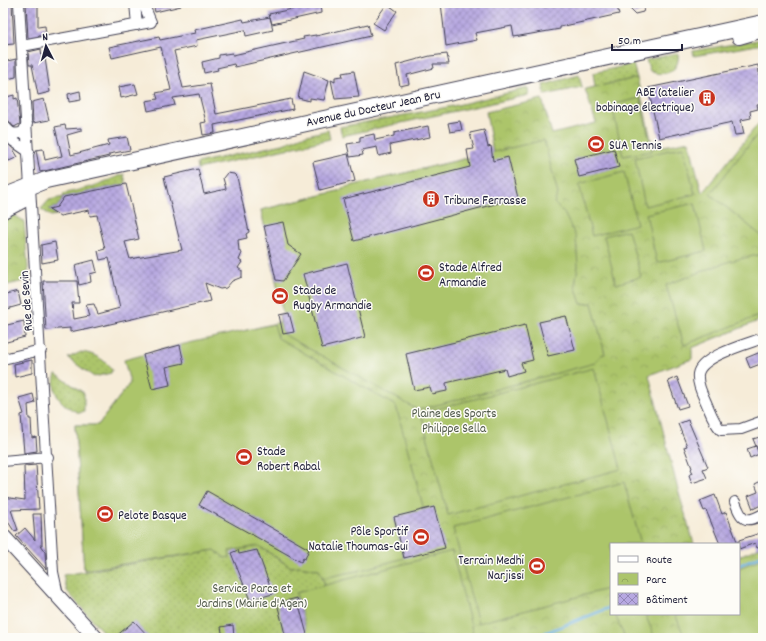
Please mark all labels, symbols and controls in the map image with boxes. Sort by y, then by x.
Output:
north arrow [26,26,66,66]
scale bar [612,26,682,52]
text: N [42,30,49,46]
text: 50 m [618,33,641,50]
place label: ABE (atelier bobinage électrique) [596,84,694,118]
street label: Avenue du Docteur Jean Bru [305,86,442,133]
building icon: ABE (atelier bobinage électrique) [697,88,717,108]
sports icon: SUA Tennis [586,134,606,154]
place label: SUA Tennis [609,137,662,156]
building icon: Tribune Ferrasse [421,189,441,209]
place label: Tribune Ferrasse [444,192,527,211]
place label: Stade Alfred Armandie [439,259,502,293]
sports icon: Stade Alfred Armandie [416,263,436,283]
street label: Rue de Sevin [16,270,39,332]
place label: Stade de Rugby Armandie [293,282,372,316]
sports icon: Stade de Rugby Armandie [270,286,290,306]
park label: Plaine des Sports Philippe Sella [411,405,497,439]
place label: Stade Robert Rabal [257,443,320,477]
sports icon: Stade Robert Rabal [234,447,254,467]
sports icon: Pelote Basque [95,504,115,524]
place label: Pelote Basque [118,507,187,526]
place label: Pôle Sportif Natalie Thoumas-Gui [308,523,409,557]
sports icon: Pôle Sportif Natalie Thoumas-Gui [411,527,431,547]
legend [610,543,740,615]
place label: Terrain Medhi Narjissi [458,552,525,586]
text: Route [646,552,672,569]
sports icon: Terrain Medhi Narjissi [527,556,547,576]
text: Parc [646,572,667,589]
park label: Service Parcs et Jardins (Mairie d'Agen) [197,580,307,614]
text: Bâtiment [646,592,688,609]

